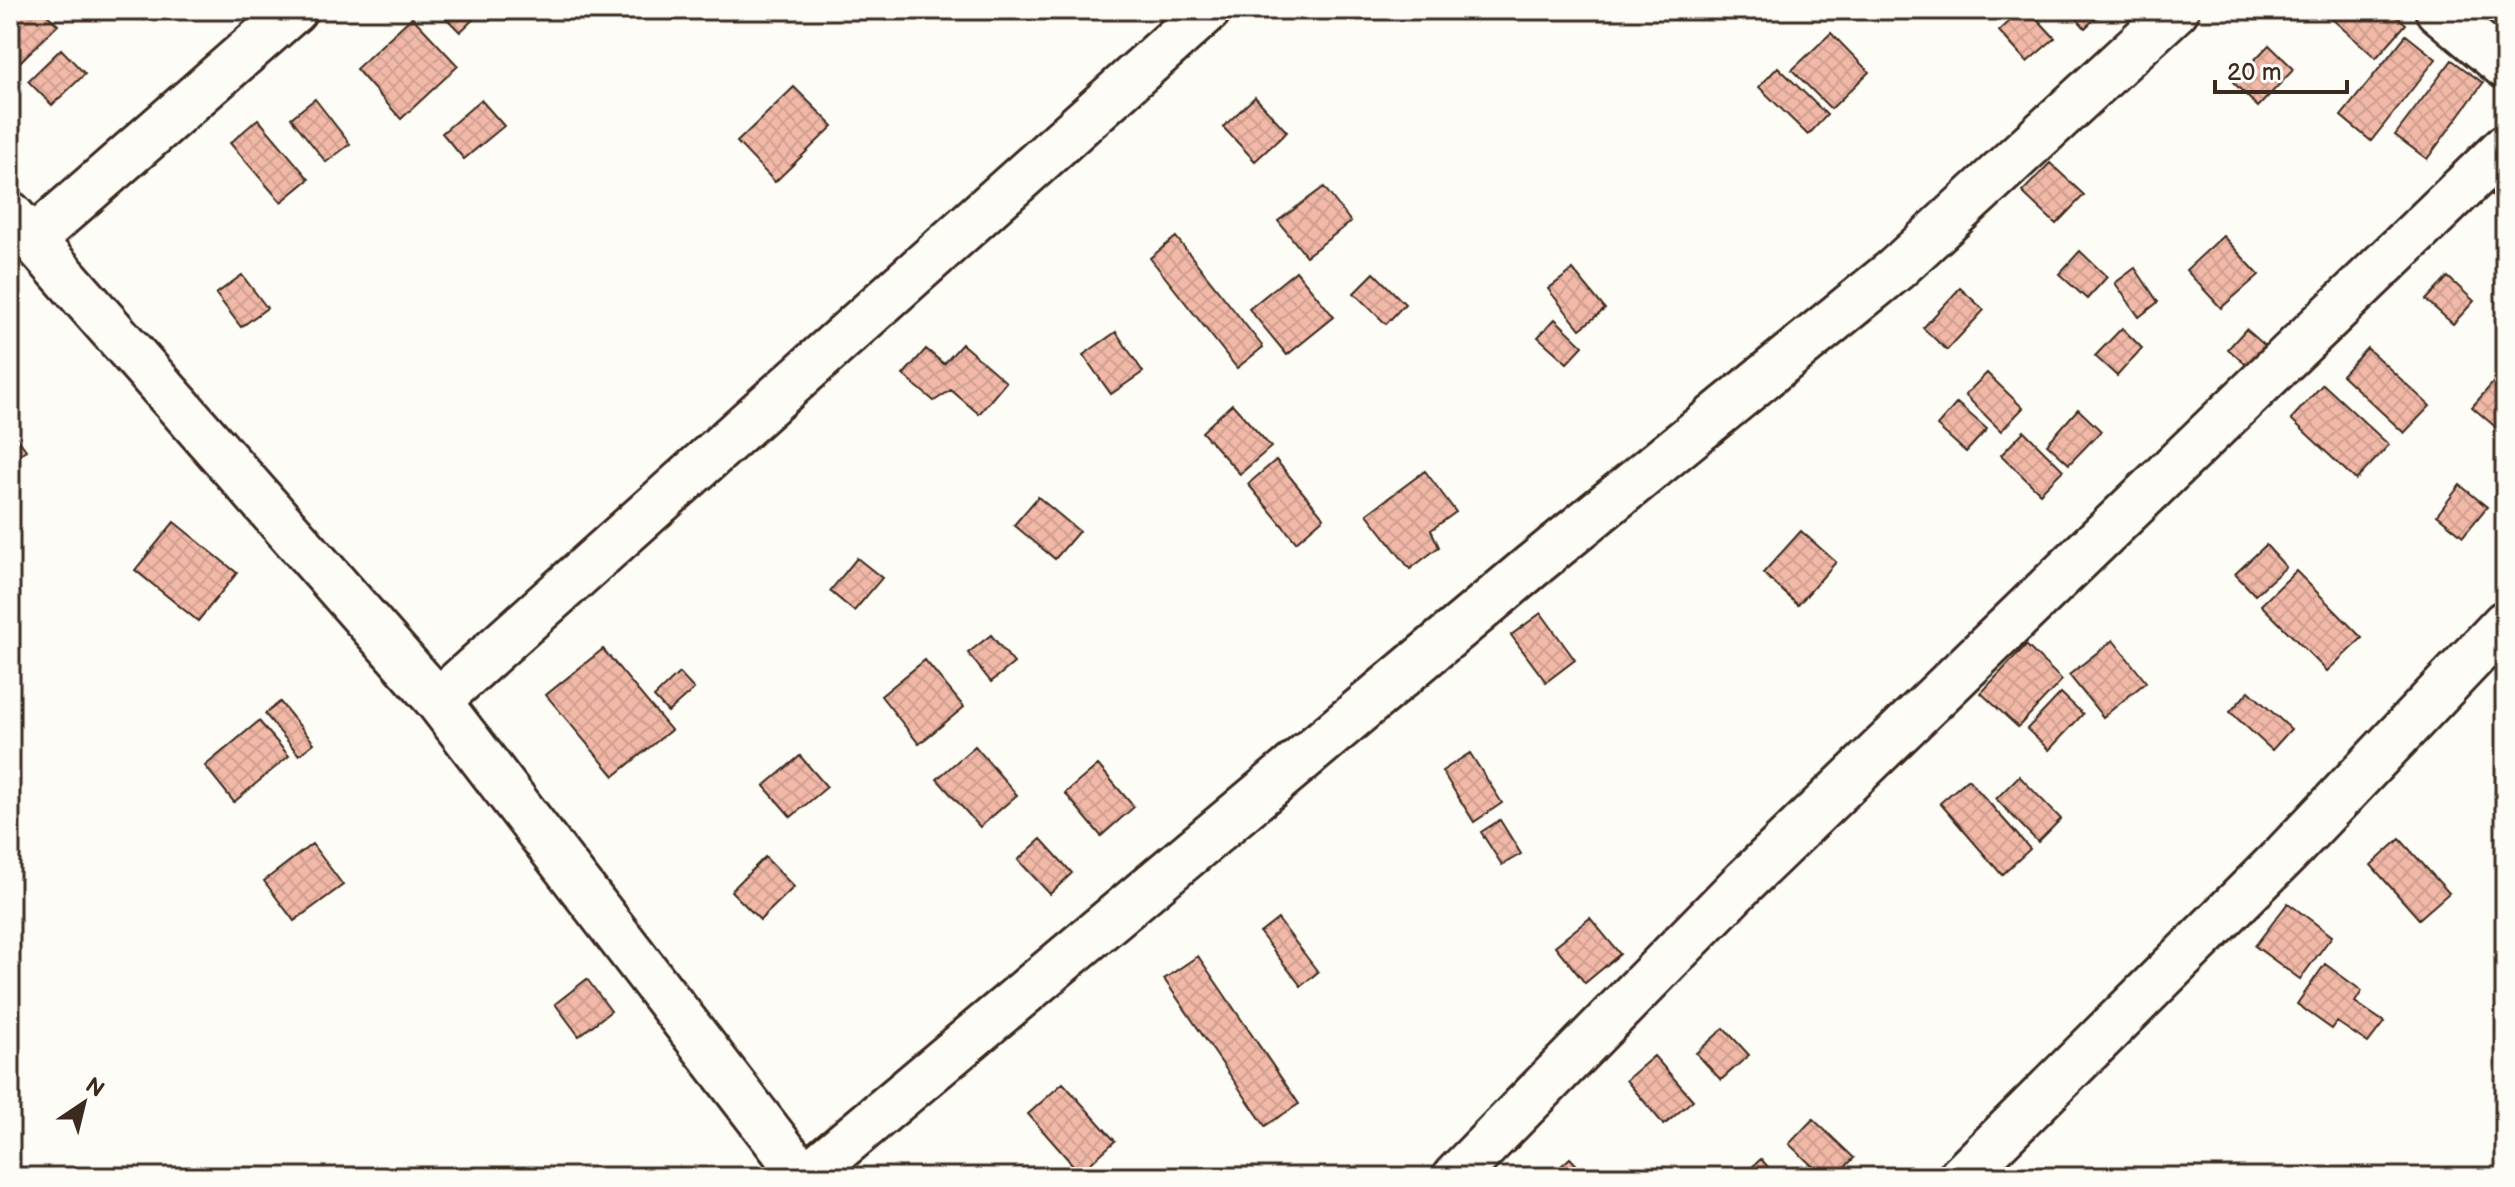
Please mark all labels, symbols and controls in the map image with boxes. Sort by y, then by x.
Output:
scale bar [2215,44,2347,94]
text: 20 m [2227,58,2282,87]
north arrow [44,1063,124,1143]
text: N [80,1072,109,1104]

